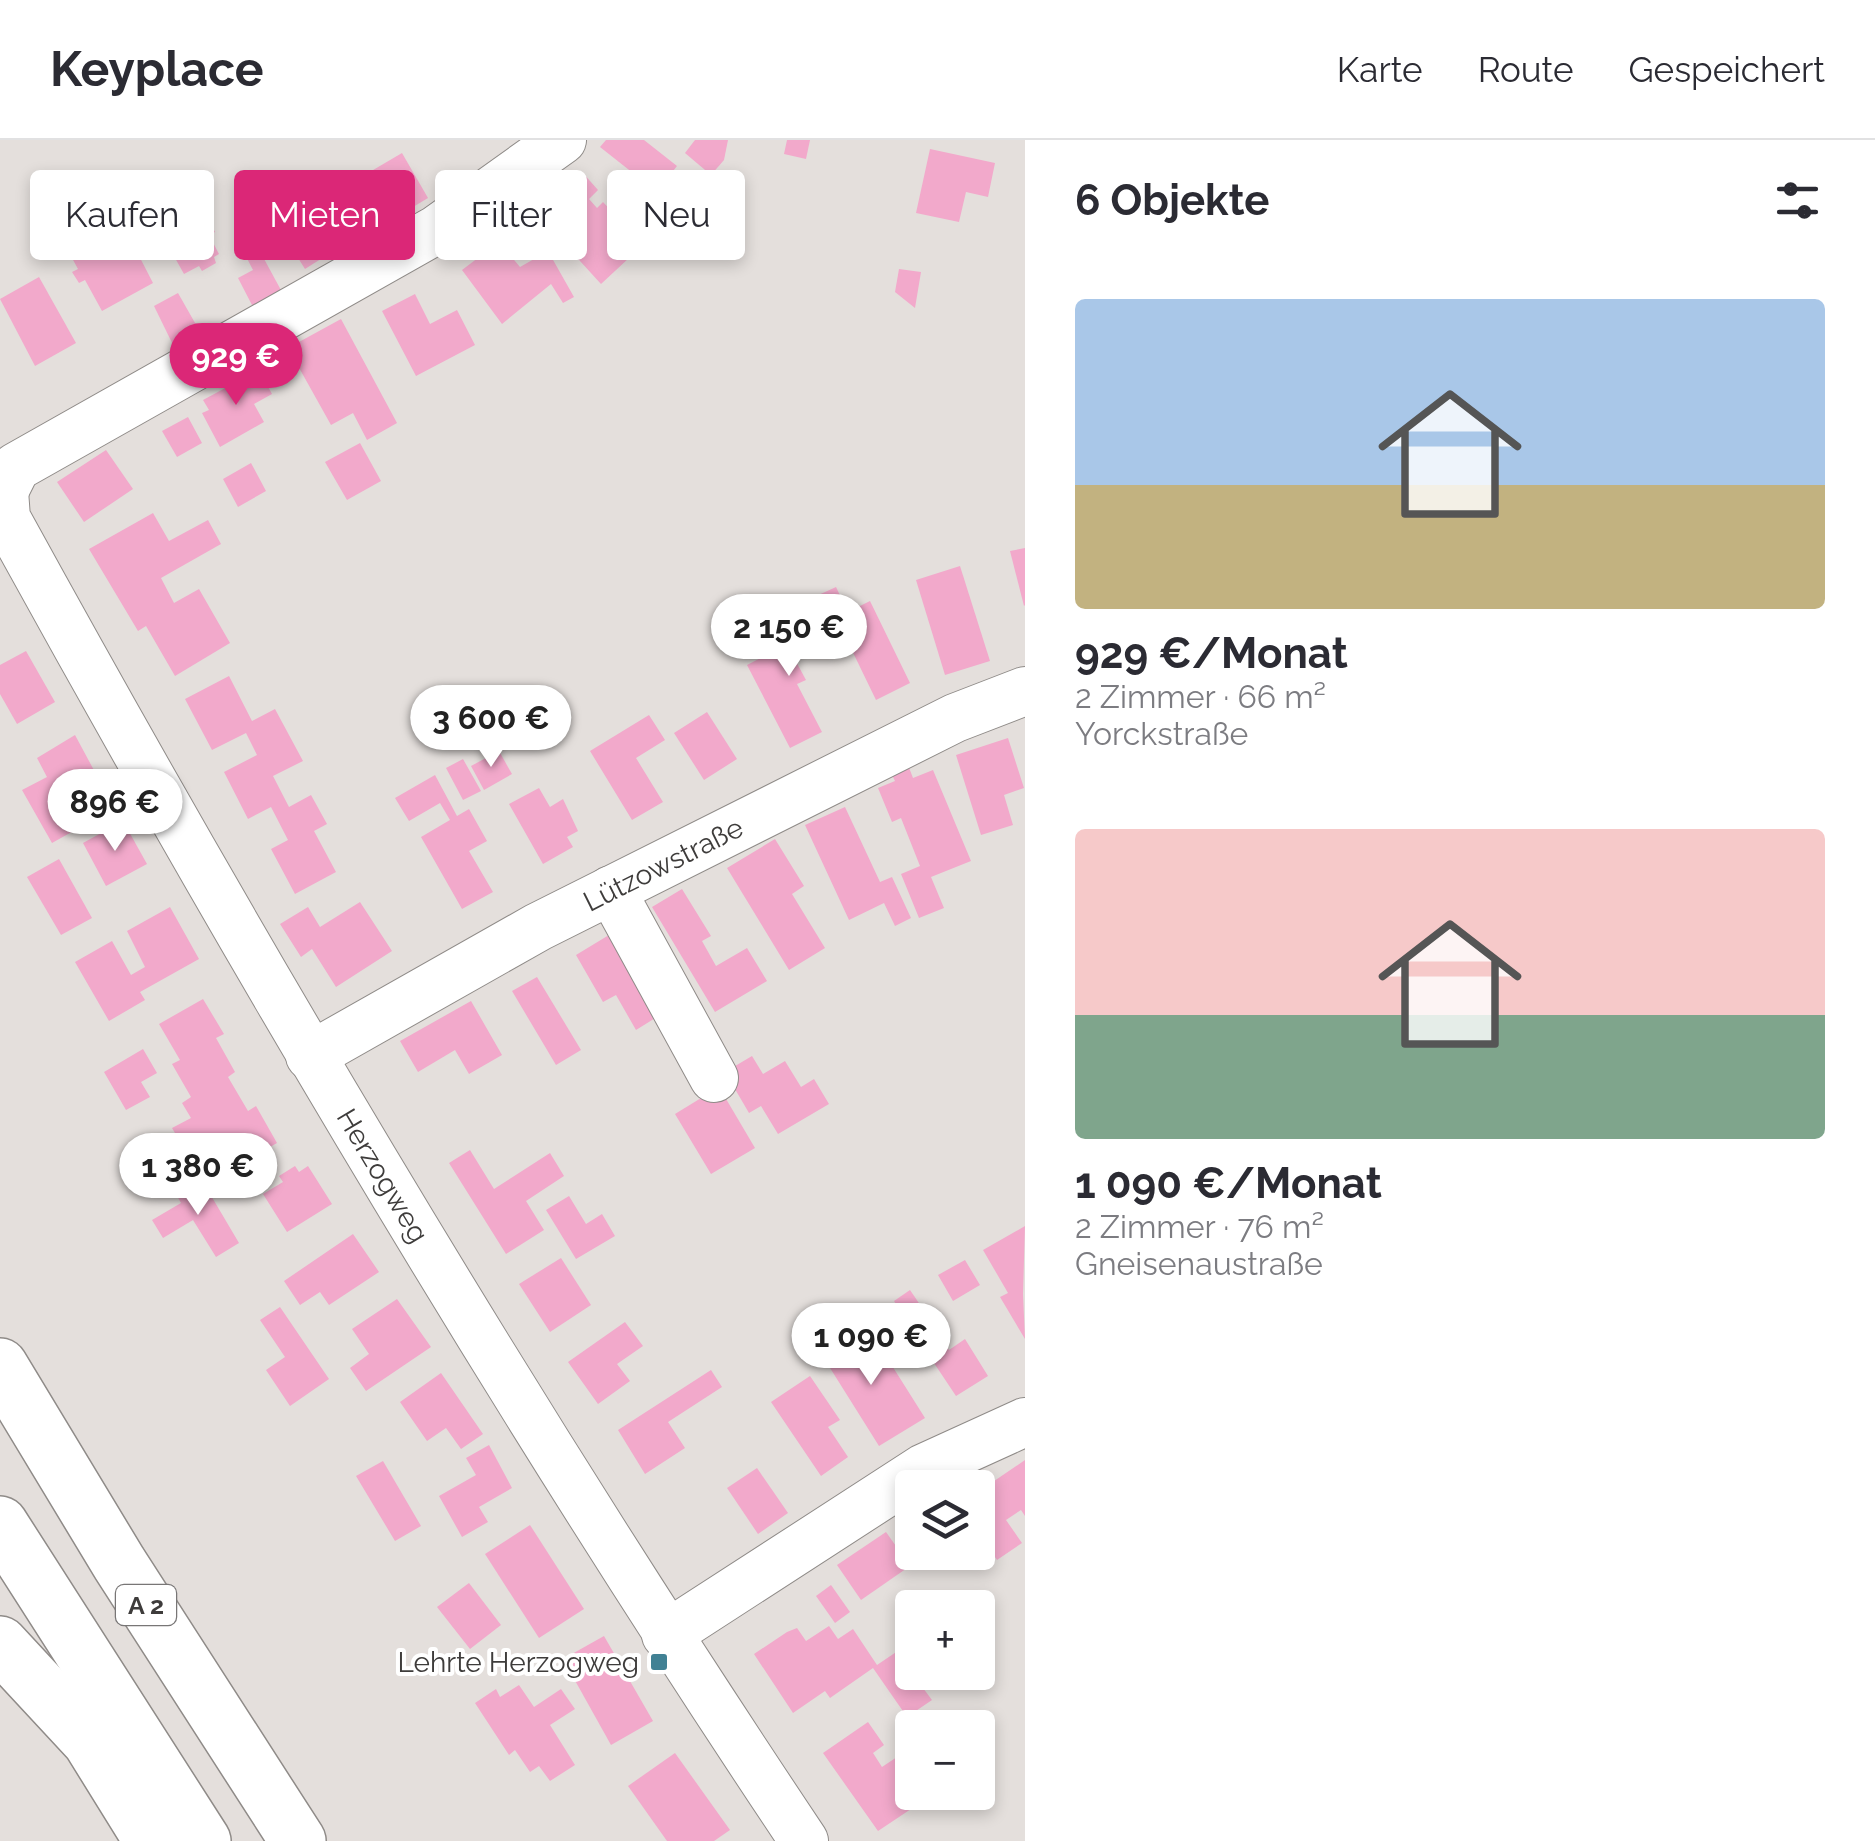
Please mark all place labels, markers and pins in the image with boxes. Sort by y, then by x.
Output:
pin: 929 € [166,323,306,408]
pin: 2 150 € [697,594,881,679]
pin: 3 600 € [399,685,583,770]
pin: 896 € [45,769,185,854]
pin: 1 380 € [106,1133,290,1218]
pin: 1 090 € [779,1303,963,1388]
place label: Lehrte Herzogweg [398,1646,639,1679]
marker: Lehrte Herzogweg [648,1651,670,1673]

